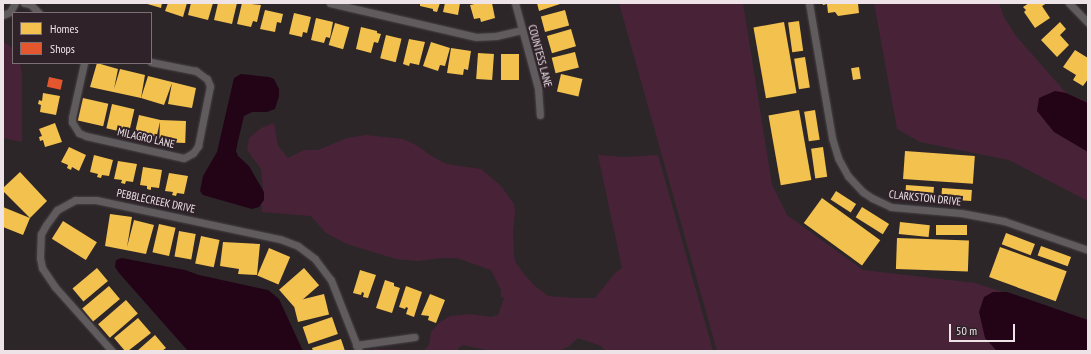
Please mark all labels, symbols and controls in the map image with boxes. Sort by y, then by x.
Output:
legend [12,12,152,64]
text: Homes [50,21,78,36]
street label: COUNTESS LANE [525,23,555,89]
text: Shops [50,41,75,56]
street label: MILAGRO LANE [116,125,176,151]
street label: PEBBLECREEK DRIVE [115,186,197,216]
street label: CLARKSTON DRIVE [888,188,962,208]
scale bar [951,316,1017,342]
text: 50 m [956,323,977,338]

